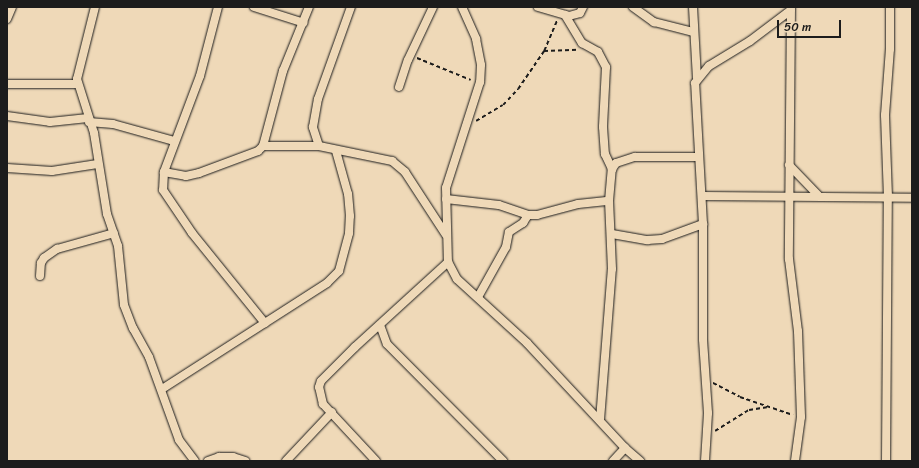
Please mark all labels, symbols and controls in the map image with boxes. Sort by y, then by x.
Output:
scale bar [779,12,843,38]
text: 50 m [784,16,811,38]

